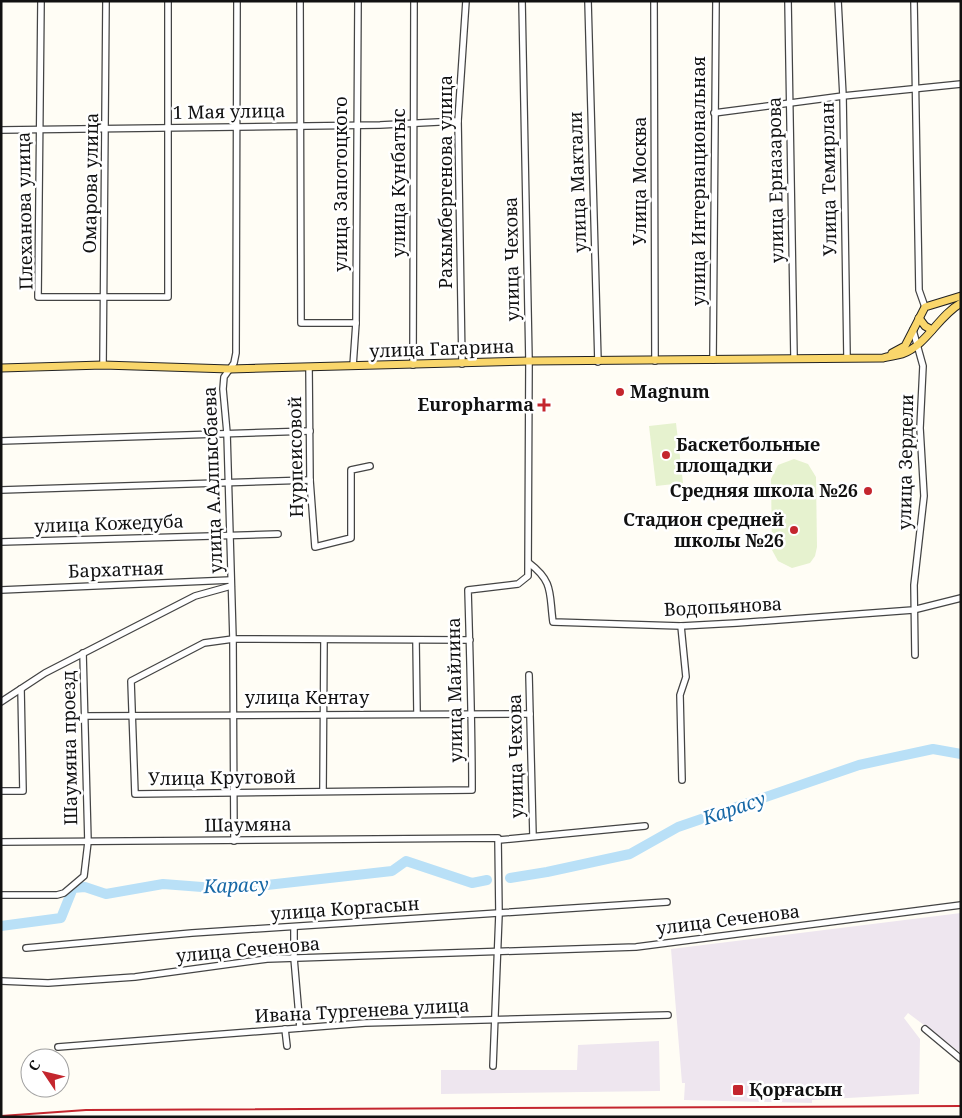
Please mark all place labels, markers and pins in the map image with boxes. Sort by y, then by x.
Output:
place label: Magnum [630,379,710,403]
marker: Magnum [614,386,626,398]
place label: Europharma [417,392,534,416]
marker: Europharma [538,399,550,411]
place label: Баскетбольные площадки [676,432,820,477]
marker: Баскетбольные площадки [660,449,672,461]
place label: Средняя школа №26 [670,478,858,502]
marker: Средняя школа №26 [862,485,874,497]
place label: Стадион средней школы №26 [623,507,784,552]
marker: Стадион средней школы №26 [788,524,800,536]
place label: Қорғасын [749,1077,842,1101]
marker: Қорғасын [731,1083,745,1097]

